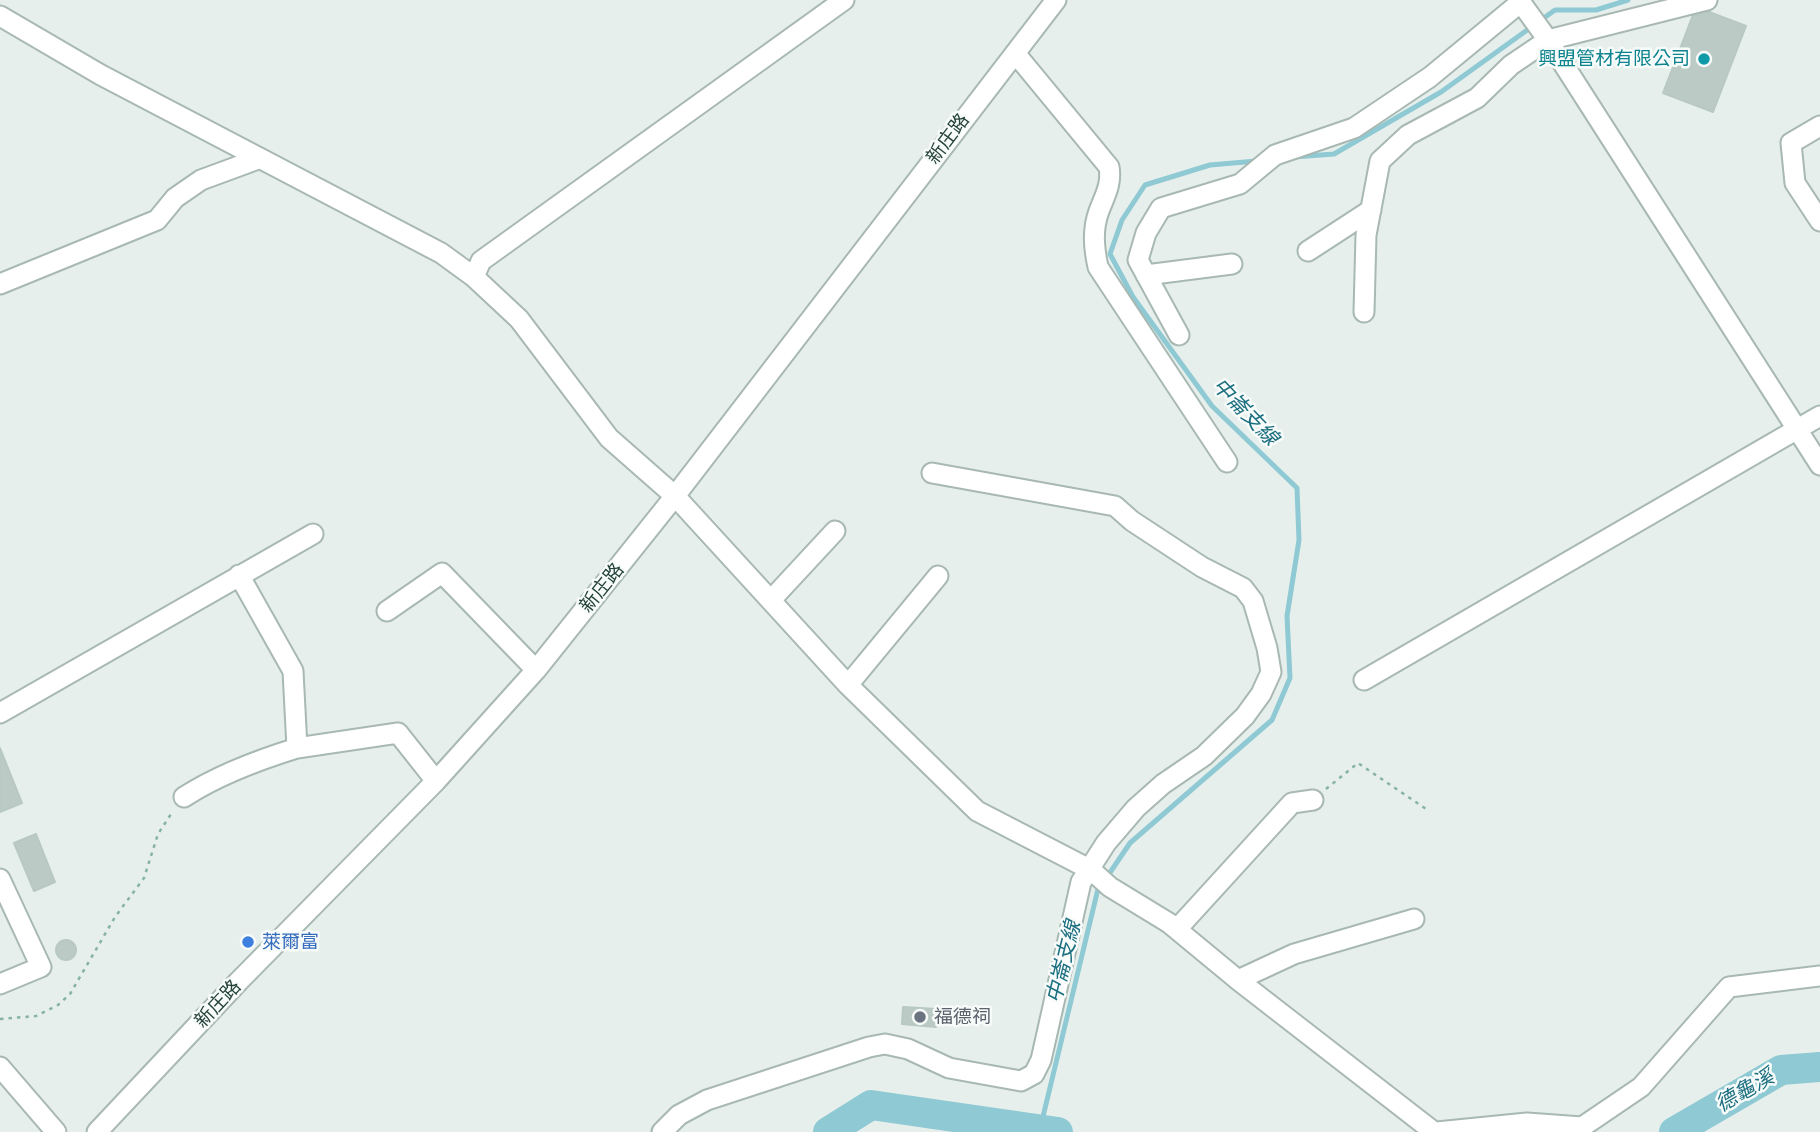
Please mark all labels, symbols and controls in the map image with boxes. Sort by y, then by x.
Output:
place label: 興盟管材有限公司 [1538,48,1690,70]
marker: 興盟管材有限公司 [1696,51,1712,67]
street label: 新庄路 [922,109,974,169]
water label: 中崙支線 [1207,373,1283,451]
street label: 新庄路 [575,559,629,617]
water label: 中崙支線 [1042,918,1086,1006]
place label: 萊爾富 [262,931,319,953]
marker: 萊爾富 [240,934,256,950]
street label: 新庄路 [190,975,246,1033]
place label: 福德祠 [934,1006,991,1028]
marker: 福德祠 [912,1009,928,1025]
water label: 德龜溪 [1711,1064,1779,1118]

